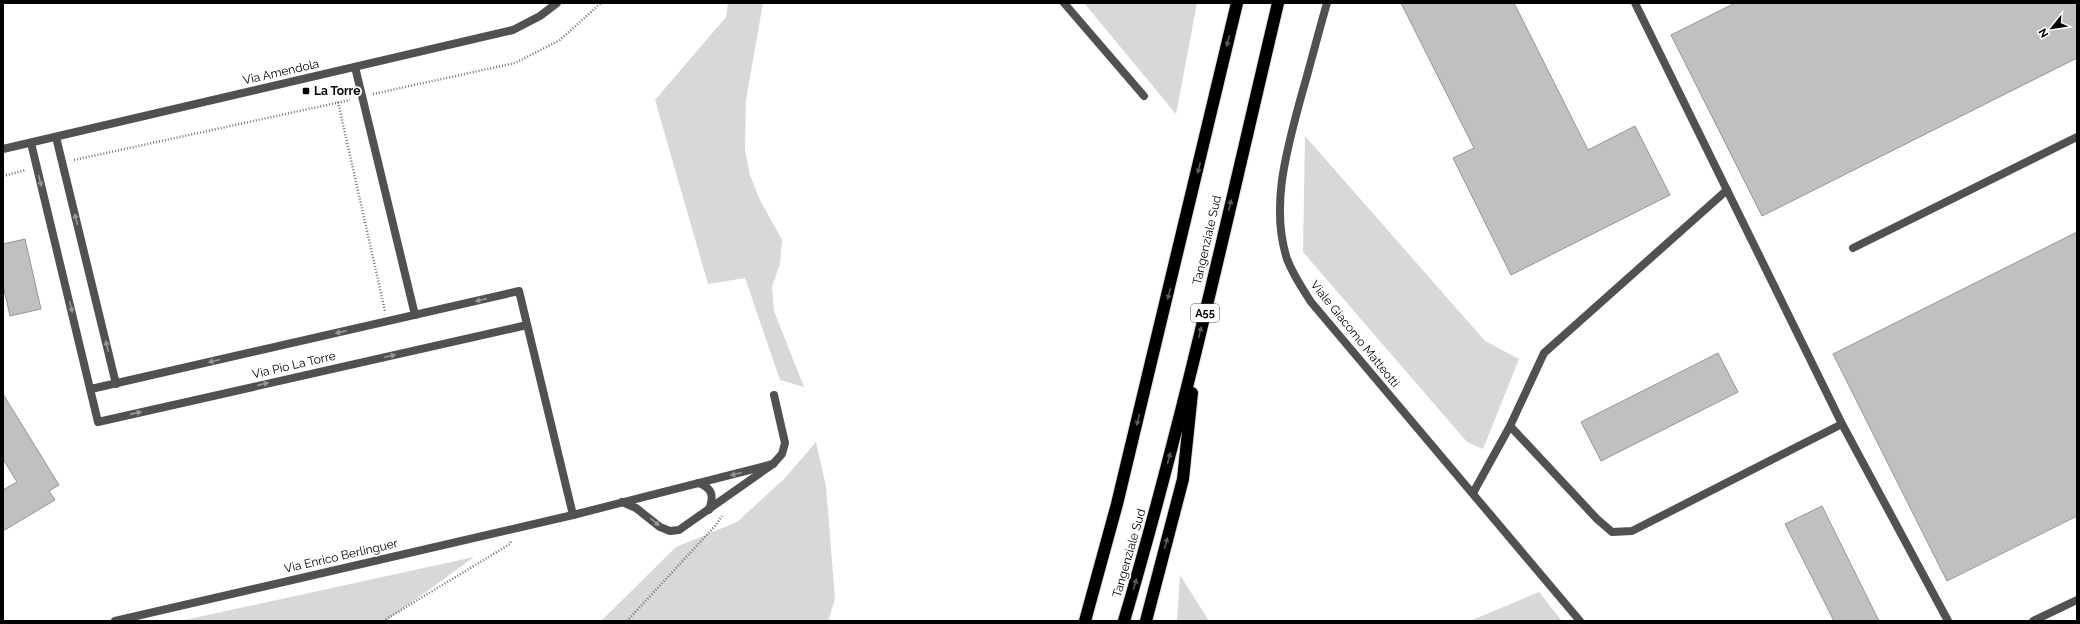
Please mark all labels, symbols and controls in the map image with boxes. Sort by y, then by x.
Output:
north arrow [2032,8,2072,48]
text: N [2036,26,2052,40]
one-way arrow [1225,35,1231,47]
street label: Via Amendola [242,56,320,88]
place label: La Torre [314,84,360,98]
marker: La Torre [301,86,311,96]
one-way arrow [1195,161,1201,174]
one-way arrow [38,174,44,187]
street label: Tangenziale Sud [1190,194,1224,286]
one-way arrow [1227,199,1233,211]
one-way arrow [73,213,79,225]
street label: Viale Giacomo Matteotti [1308,278,1402,390]
one-way arrow [1165,288,1171,300]
one-way arrow [475,298,487,304]
one-way arrow [68,301,74,313]
road number: A55 [1191,304,1219,322]
one-way arrow [1198,326,1204,338]
one-way arrow [335,330,347,336]
one-way arrow [104,339,110,351]
street label: Via Pio La Torre [251,349,337,381]
one-way arrow [384,352,396,358]
one-way arrow [208,359,220,365]
one-way arrow [257,381,269,387]
one-way arrow [130,410,142,416]
one-way arrow [1134,414,1140,426]
one-way arrow [1167,452,1173,464]
one-way arrow [729,471,742,477]
street label: Tangenziale Sud [1110,507,1148,599]
one-way arrow [650,518,660,527]
street label: Via Enrico Berlinguer [283,536,400,576]
one-way arrow [1163,536,1169,548]
one-way arrow [1132,577,1138,589]

